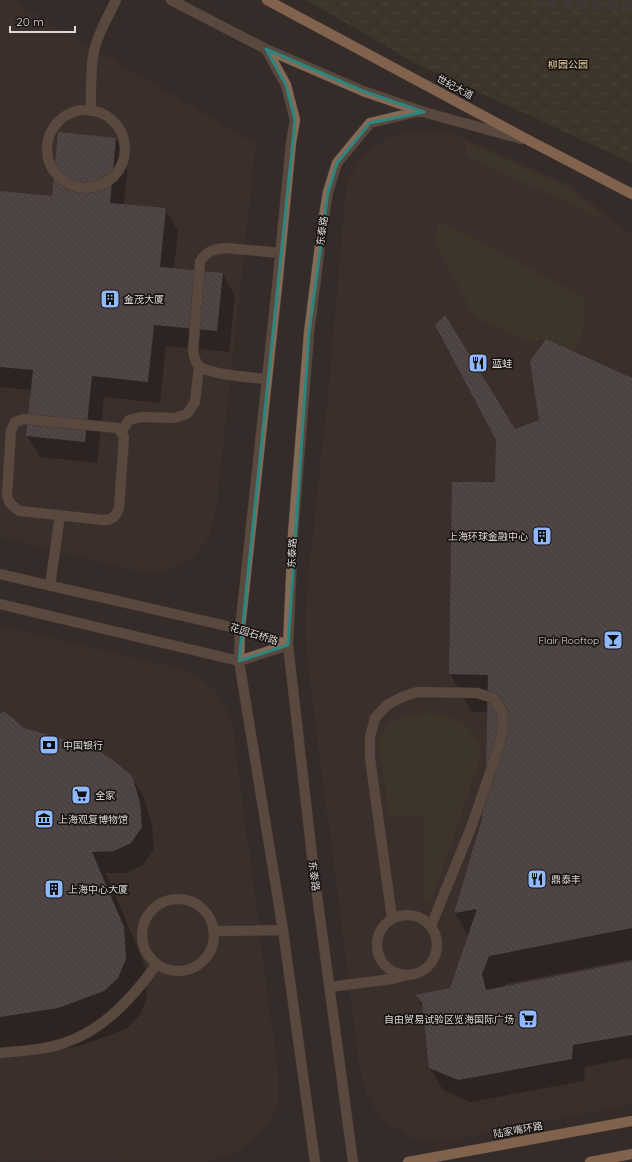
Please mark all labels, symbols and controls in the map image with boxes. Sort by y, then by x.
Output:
scale bar [10,8,75,34]
text: 20 m [16,14,44,29]
park label: 柳园公园 [548,58,588,71]
street label: 世纪大道 [434,72,476,102]
street label: 东泰路 [313,215,331,247]
building icon: 金茂大厦 [99,288,121,310]
place label: 金茂大厦 [124,293,164,306]
restaurant icon: 蓝蛙 [467,352,489,374]
place label: 蓝蛙 [492,357,512,370]
building icon: 上海环球金融中心 [531,525,553,547]
place label: 上海环球金融中心 [448,530,528,543]
street label: 东泰路 [285,538,299,568]
street label: 花园石桥路 [228,620,280,648]
bar icon: Flair Rooftop [602,629,624,651]
place label: Flair Rooftop [538,634,599,647]
bank icon: 中国银行 [38,734,60,756]
place label: 中国银行 [63,739,103,752]
supermarket icon: 全家 [70,784,92,806]
place label: 全家 [95,789,116,802]
museum icon: 上海观复博物馆 [33,808,55,830]
place label: 上海观复博物馆 [58,813,128,826]
street label: 东泰路 [306,860,322,892]
restaurant icon: 鼎泰丰 [526,868,548,890]
place label: 鼎泰丰 [551,873,581,886]
building icon: 上海中心大厦 [43,878,65,900]
place label: 上海中心大厦 [68,883,128,896]
supermarket icon: 自由贸易试验区览海国际广场 [517,1008,539,1030]
place label: 自由贸易试验区览海国际广场 [384,1013,514,1026]
street label: 陆家嘴环路 [492,1119,544,1141]

